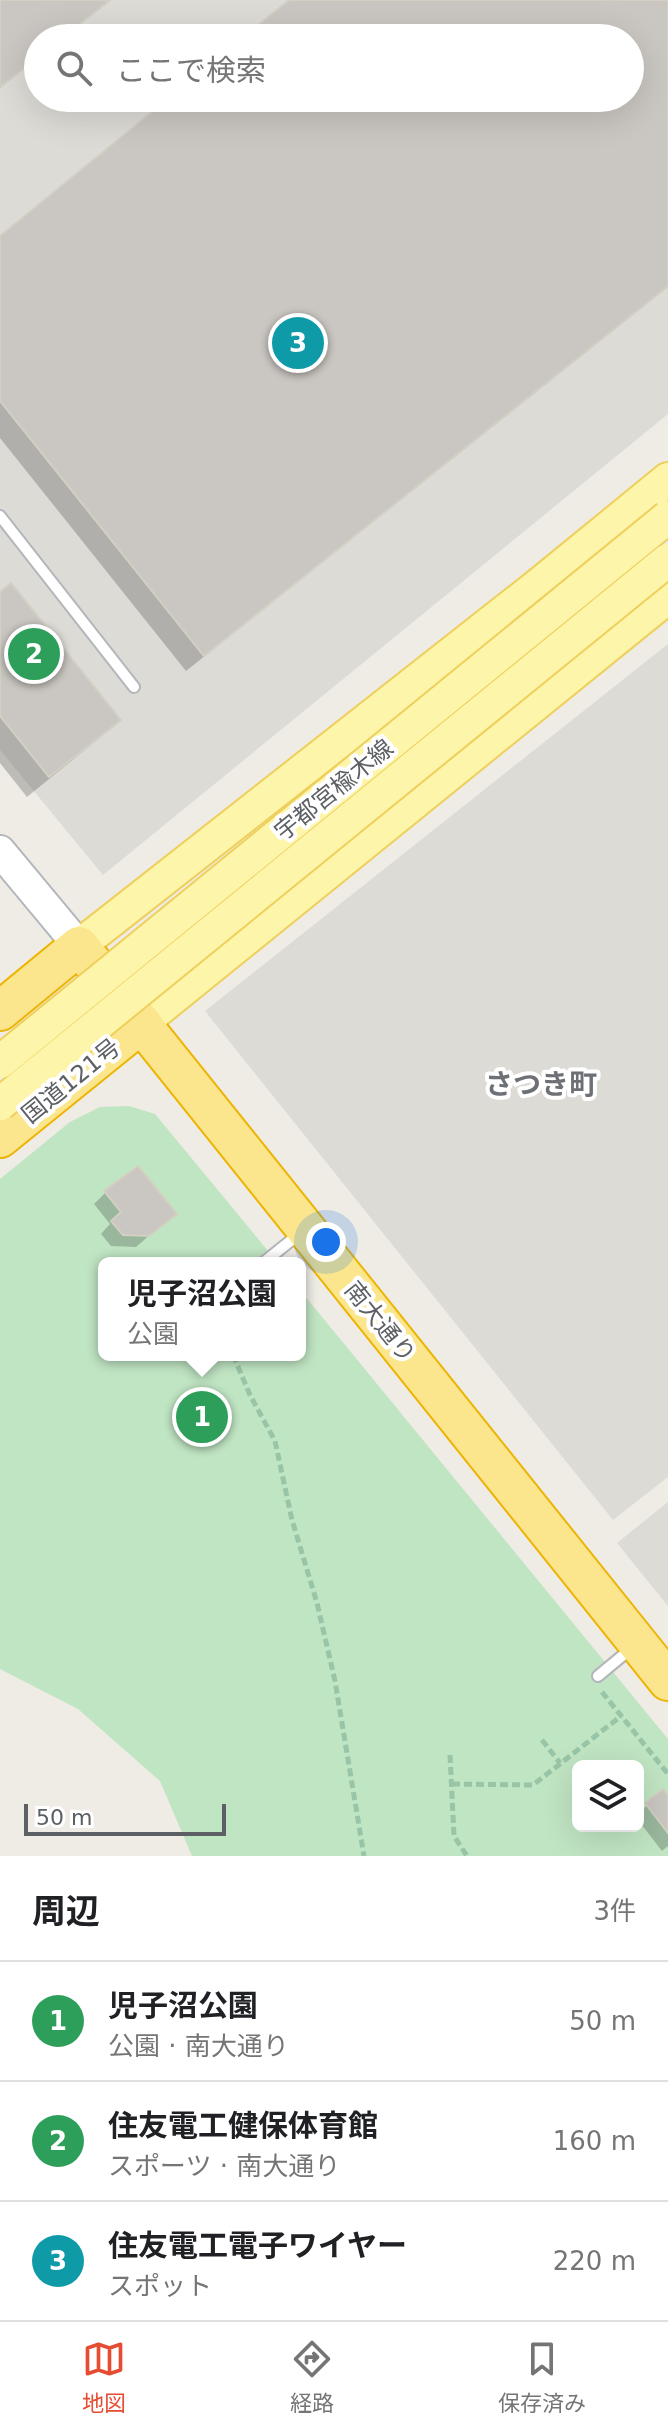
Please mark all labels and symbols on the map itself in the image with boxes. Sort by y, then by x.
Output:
pin: 3 [272,313,324,373]
pin: 2 [8,624,60,684]
street label: 宇都宮楡木線 [269,734,399,846]
street label: 国道121号 [16,1033,126,1129]
district label: さつき町 [485,1068,597,1101]
your location [306,1222,346,1262]
street label: 南大通り [339,1276,421,1368]
pin: 1 [176,1387,228,1447]
scale bar [24,1800,226,1836]

